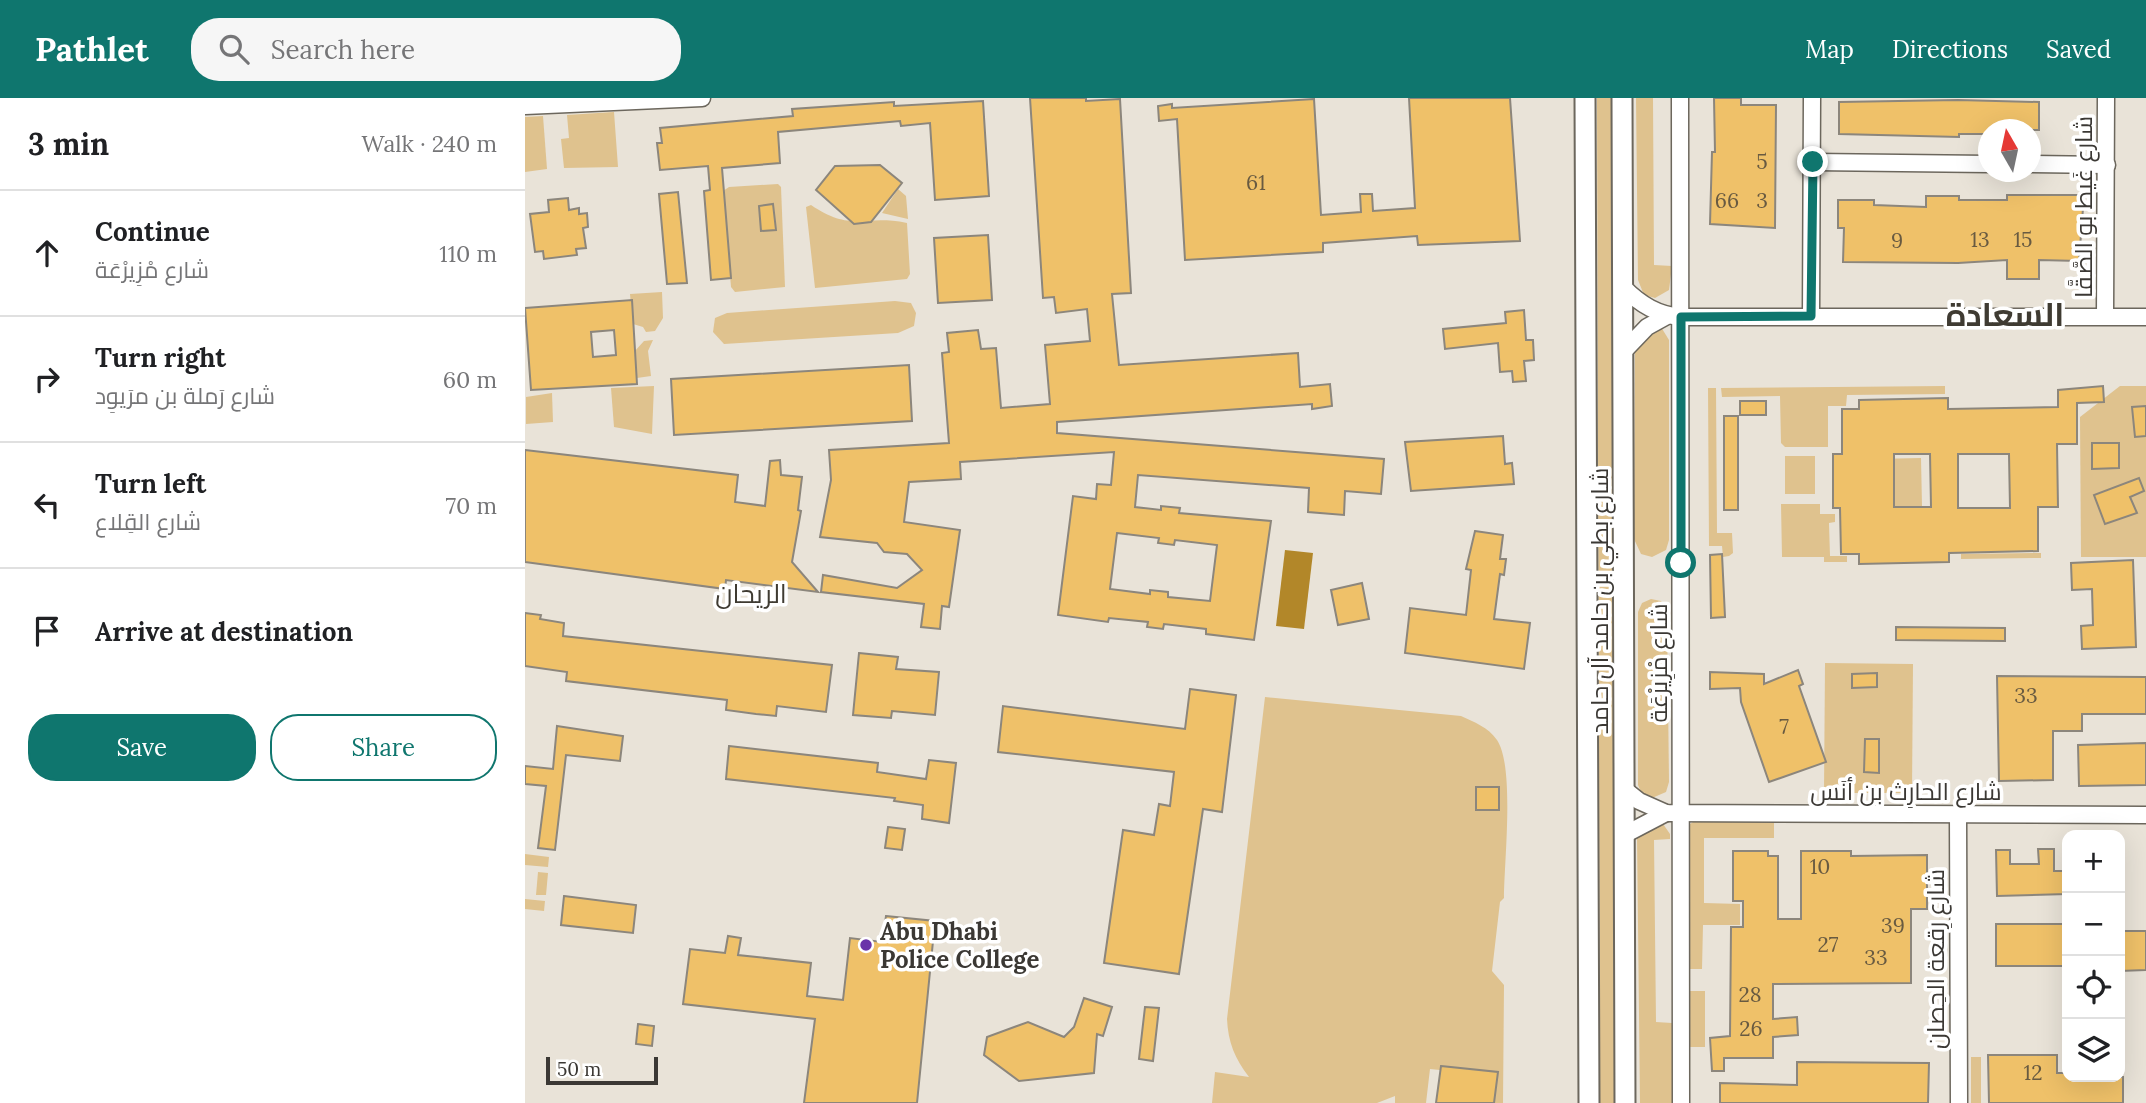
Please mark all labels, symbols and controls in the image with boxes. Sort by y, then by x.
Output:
search box [191,18,681,81]
text: Pathlet [35,28,149,70]
icon: search [215,30,253,68]
text: Search here [271,33,415,66]
text: Map [1805,34,1854,65]
text: Directions [1892,34,2008,65]
text: Saved [2046,34,2111,65]
street label: شارع غَيط بو الصَّقَّا [2068,116,2100,298]
north arrow [1978,119,2041,182]
text: 3 min [28,125,109,163]
text: Walk · 240 m [361,129,497,158]
route end [1797,146,1828,177]
house number: 5 [1756,148,1768,175]
house number: 61 [1246,169,1266,196]
house number: 66 [1715,187,1739,214]
house number: 3 [1756,187,1768,214]
text: Continue [95,215,210,248]
house number: 13 [1970,226,1990,253]
house number: 15 [2013,226,2033,253]
house number: 9 [1891,227,1903,254]
icon: ahead [28,234,66,272]
text: 110 m [439,239,497,268]
text: شارع مْزِيرْعَة [95,255,209,284]
district label: السعادة [1946,294,2064,335]
text: Turn right [95,341,226,374]
icon: right [28,360,66,398]
text: 60 m [443,365,497,394]
text: شارع رَملة بن مرَيوِد [95,381,275,410]
text: Turn left [95,467,206,500]
street label: شارع بطي بن حامد آل حامد [1584,468,1619,734]
icon: left [28,486,66,524]
text: 70 m [446,491,497,520]
text: شارع القِلاع [95,507,201,536]
route start [1665,547,1696,578]
district label: الريحان [715,577,787,610]
street label: شارع مْزِيرْعَة [1643,603,1675,723]
icon: arrive [28,612,66,650]
text: Arrive at destination [95,615,353,648]
house number: 33 [2014,682,2038,709]
house number: 7 [1779,713,1789,740]
button: Save [28,714,256,781]
button: Share [270,714,497,781]
street label: شارع الحارِث بن أنَس [1810,776,2002,808]
map controls [2062,830,2125,1082]
button: + [2062,830,2125,893]
house number: 10 [1810,853,1830,880]
street label: شارع رِقعة الحِصان [1920,869,1952,1049]
button: − [2062,893,2125,956]
house number: 39 [1881,912,1905,939]
place label: Abu Dhabi Police College [880,916,1039,975]
house number: 27 [1818,931,1839,958]
marker: Abu Dhabi Police College [858,937,874,953]
house number: 33 [1864,944,1888,971]
button: locate [2062,956,2125,1019]
house number: 28 [1738,981,1762,1008]
house number: 26 [1739,1015,1763,1042]
button: layers [2062,1019,2125,1082]
scale bar [546,1054,658,1086]
text: 50 m [557,1057,601,1081]
house number: 12 [2024,1059,2042,1086]

